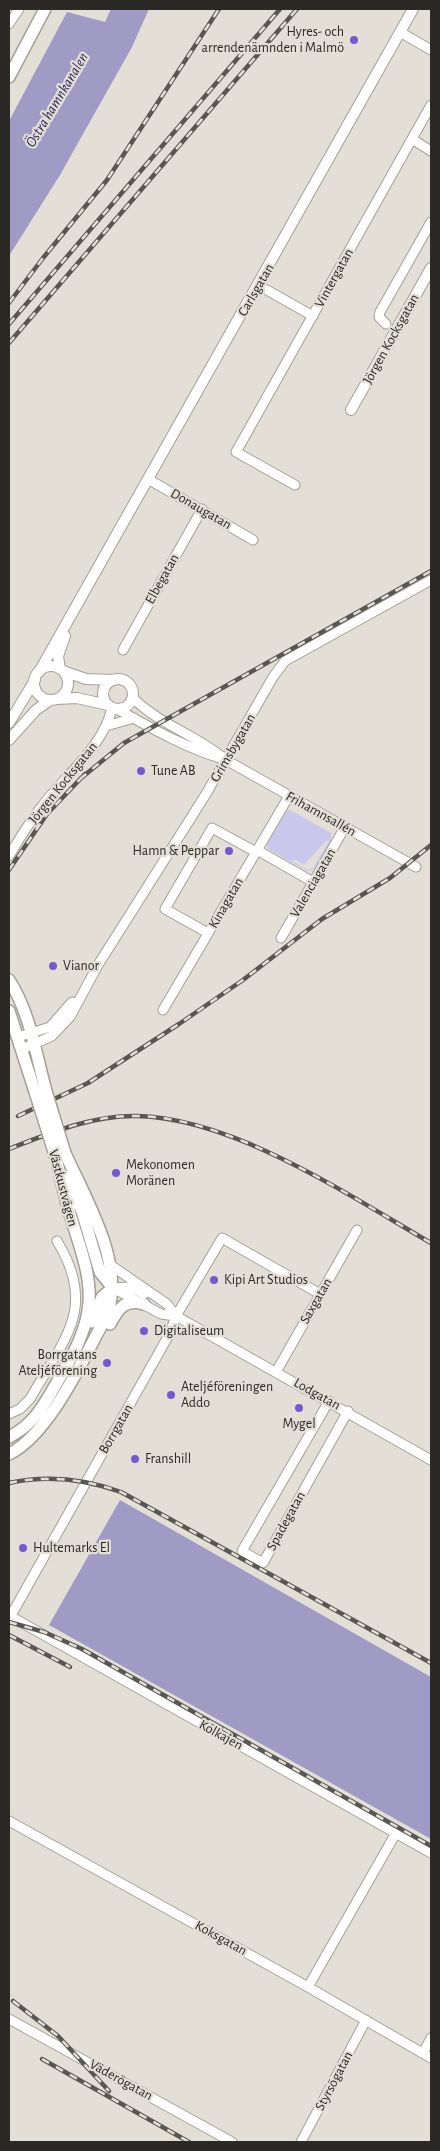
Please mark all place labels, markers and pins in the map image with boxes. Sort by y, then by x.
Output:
place label: Hyres- och arrendenämnden i Malmö [202,24,344,56]
marker: Hyres- och arrendenämnden i Malmö [348,34,360,46]
place label: Tune AB [151,763,195,779]
marker: Tune AB [135,765,147,777]
place label: Hamn & Peppar [133,843,219,859]
marker: Hamn & Peppar [223,845,235,857]
place label: Vianor [63,958,99,974]
marker: Vianor [47,960,59,972]
place label: Mekonomen Moränen [126,1157,195,1190]
marker: Mekonomen Moränen [110,1167,122,1179]
place label: Kipi Art Studios [224,1272,308,1288]
marker: Kipi Art Studios [208,1274,220,1286]
place label: Digitaliseum [154,1323,224,1339]
marker: Digitaliseum [138,1325,150,1337]
place label: Borrgatans Ateljéförening [19,1347,97,1380]
marker: Borrgatans Ateljéförening [101,1357,113,1369]
place label: Ateljéföreningen Addo [181,1379,273,1411]
marker: Ateljéföreningen Addo [165,1389,177,1401]
marker: Mygel [293,1402,305,1414]
place label: Mygel [282,1416,316,1432]
place label: Franshill [145,1451,191,1467]
marker: Franshill [129,1453,141,1465]
place label: Hultemarks El [33,1540,110,1556]
marker: Hultemarks El [17,1542,29,1554]

